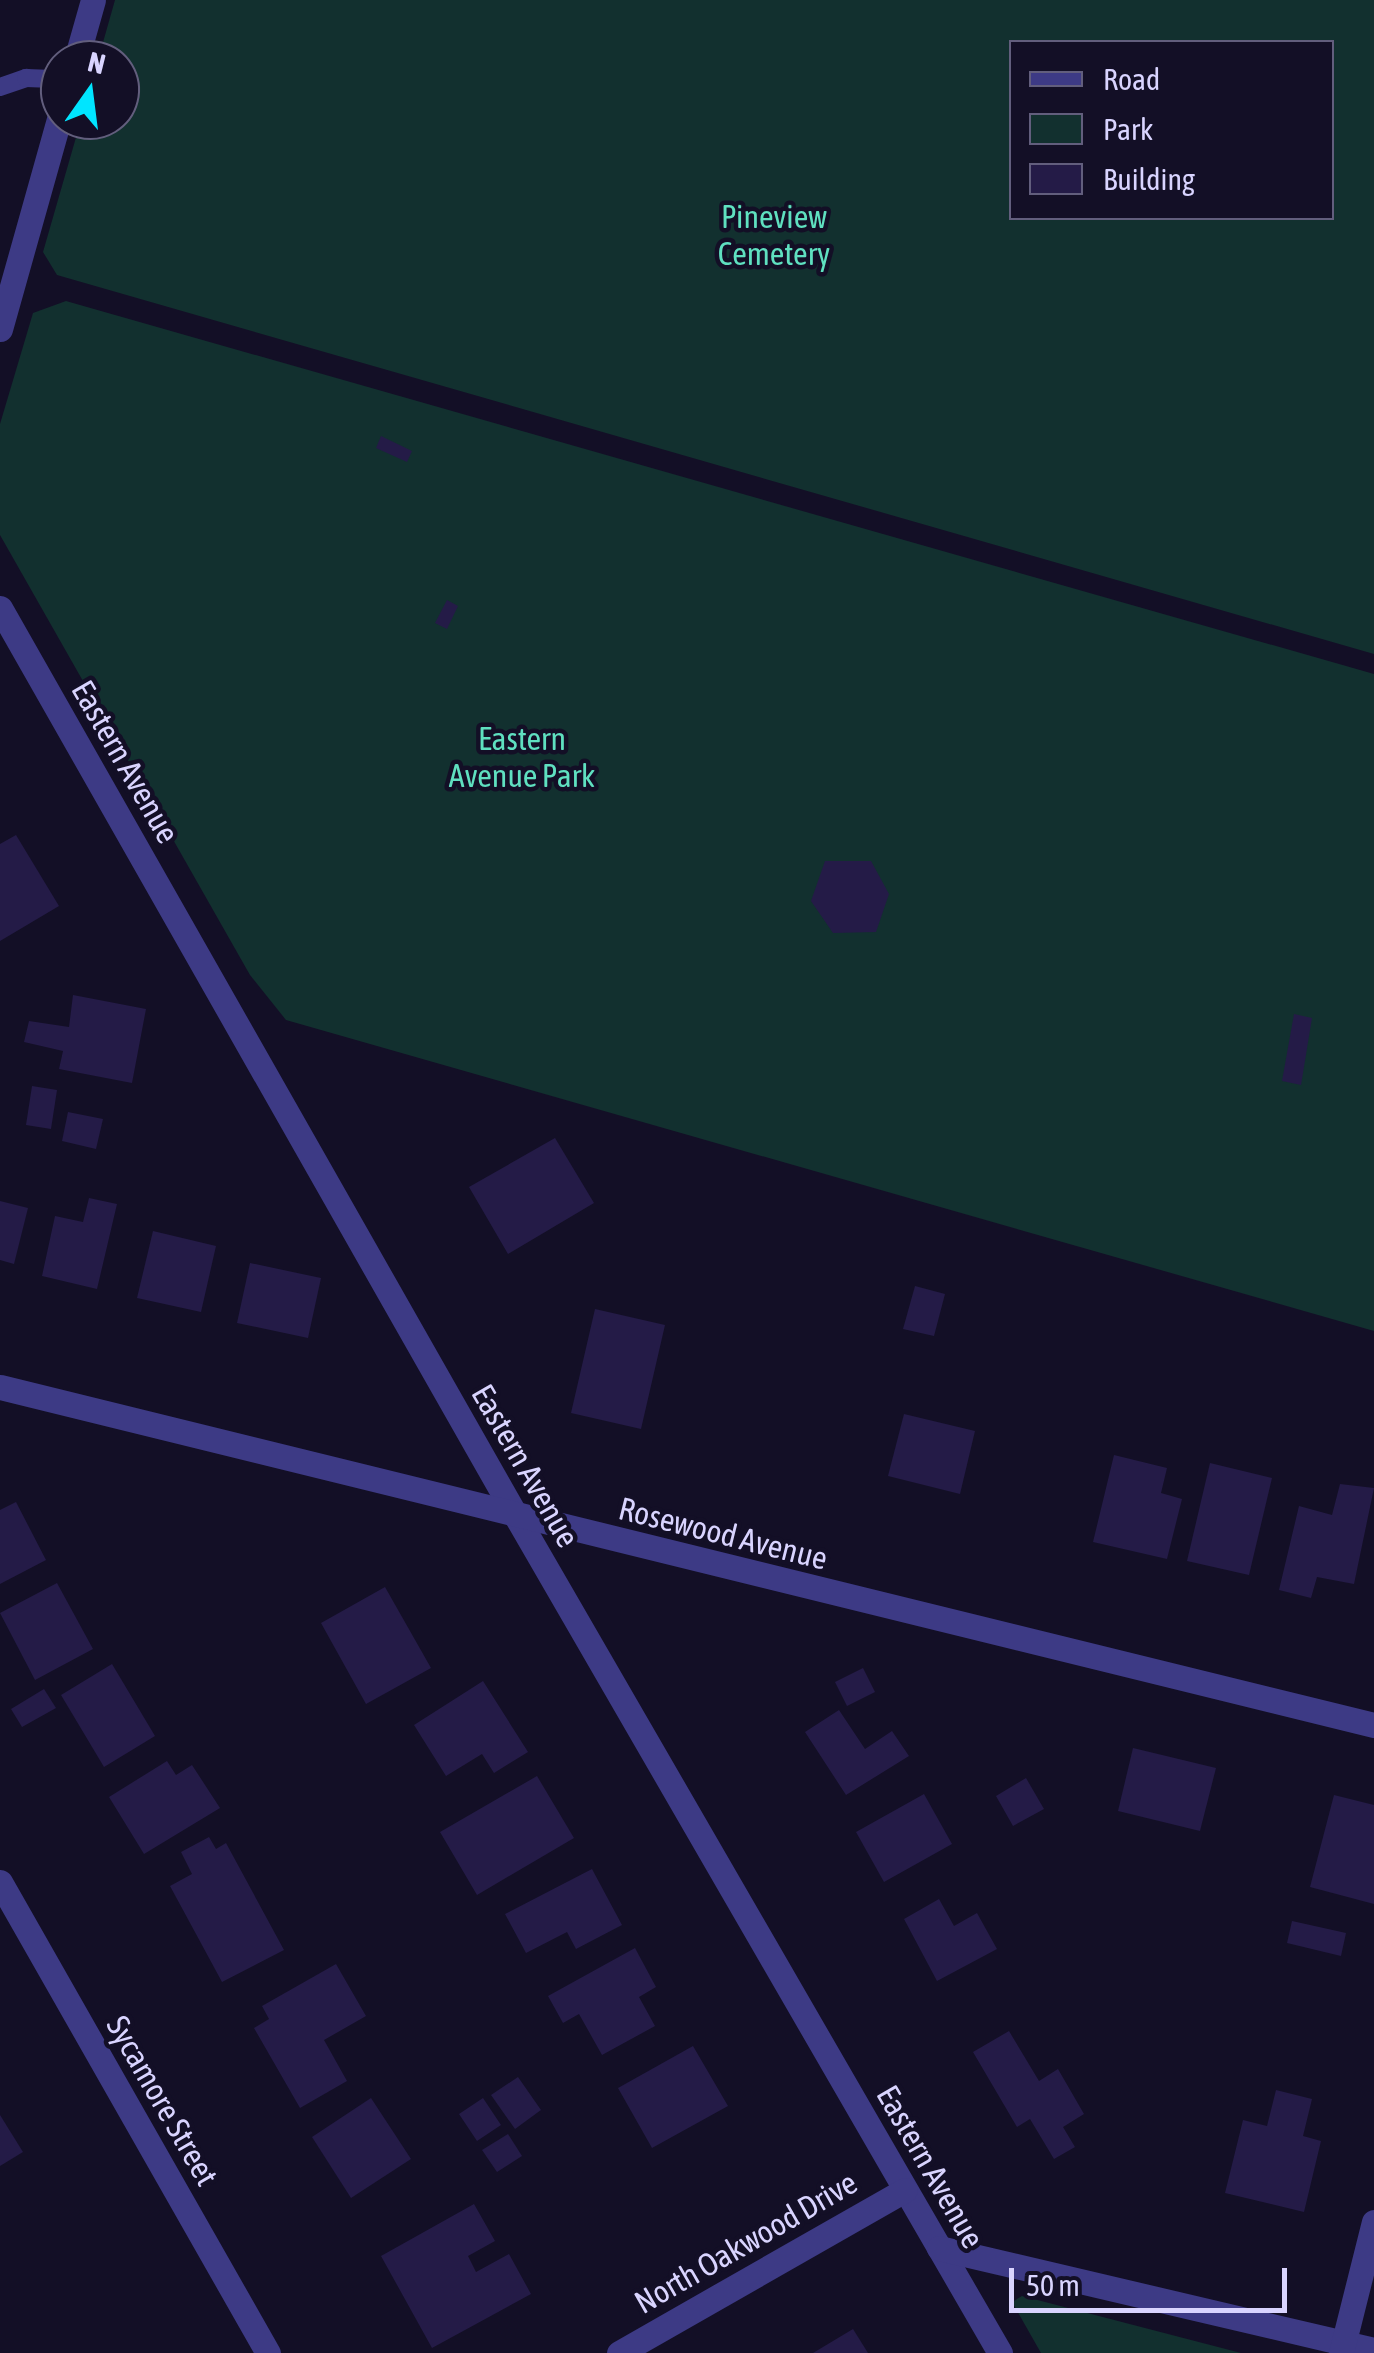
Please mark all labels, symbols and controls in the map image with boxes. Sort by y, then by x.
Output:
north arrow [40,40,140,140]
legend [1009,40,1334,220]
text: N [85,45,109,80]
text: Road [1103,62,1160,96]
text: Park [1103,112,1153,146]
text: Building [1103,162,1195,196]
park label: Pineview Cemetery [718,199,830,274]
street label: Eastern Avenue [63,674,187,850]
park label: Eastern Avenue Park [449,721,595,796]
street label: Eastern Avenue [463,1378,587,1554]
street label: Rosewood Avenue [615,1490,831,1578]
street label: Sycamore Street [98,2009,226,2193]
street label: Eastern Avenue [868,2079,992,2255]
street label: North Oakwood Drive [628,2164,864,2322]
scale bar [1014,2248,1292,2310]
text: 50 m [1026,2268,1080,2302]

